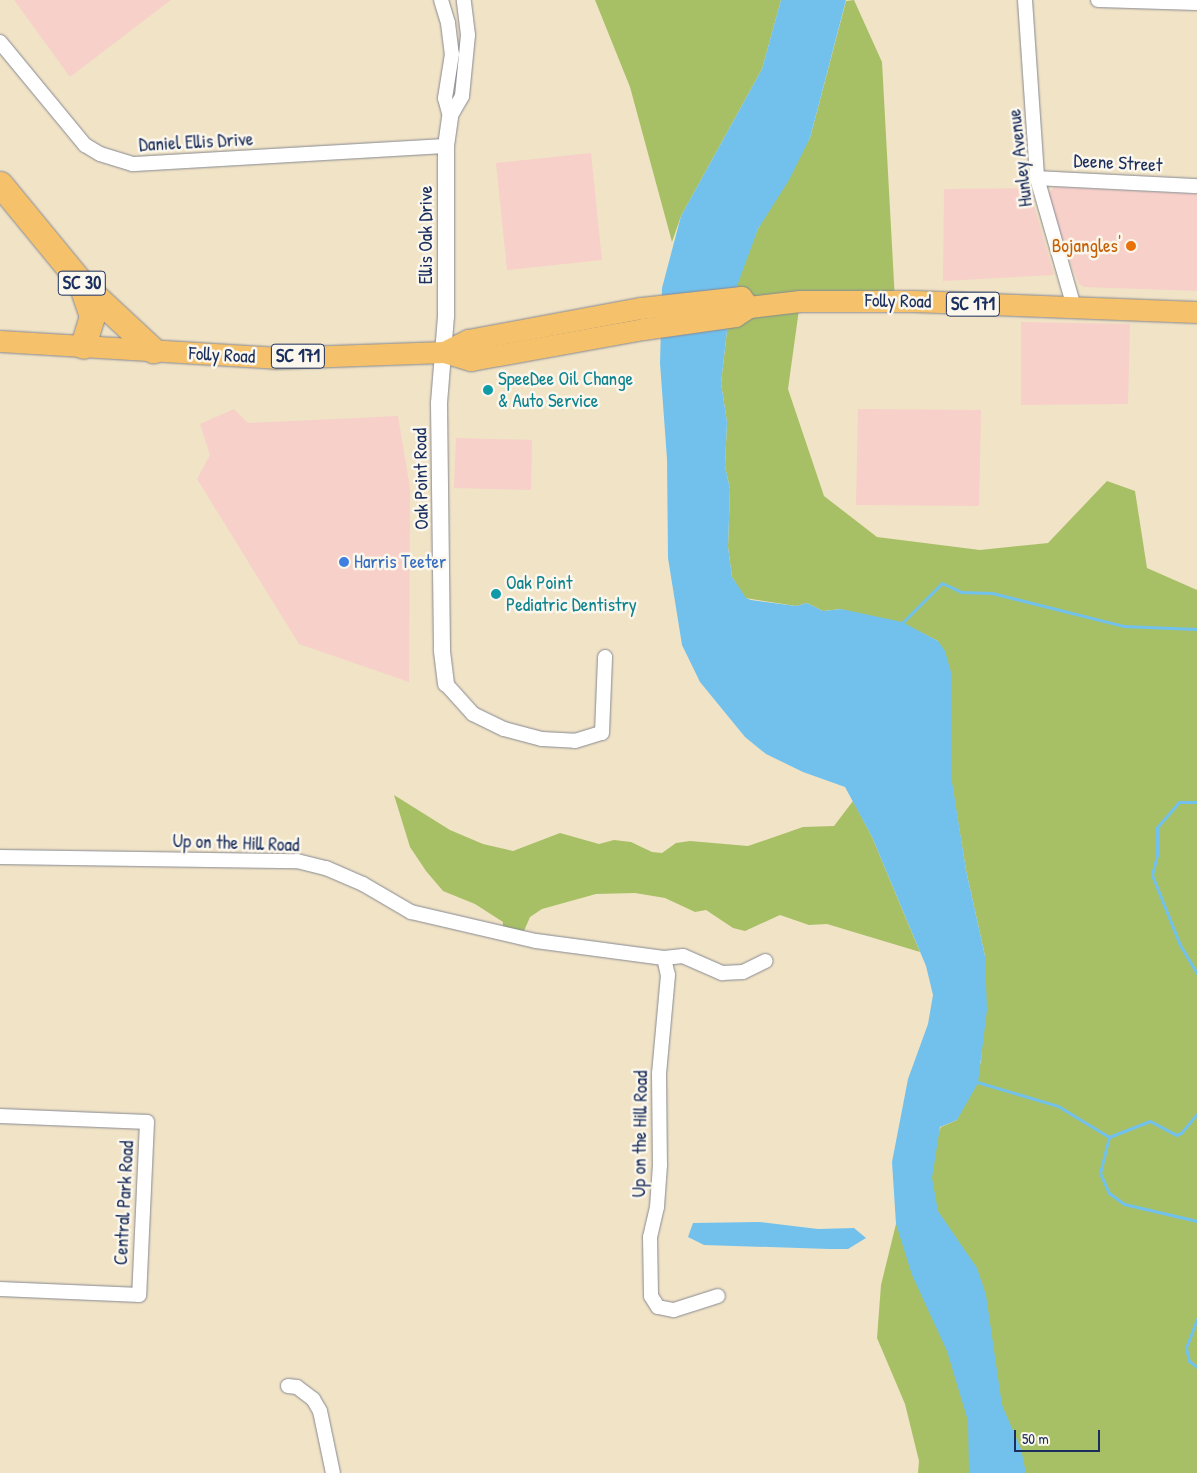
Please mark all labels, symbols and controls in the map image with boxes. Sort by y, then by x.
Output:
street label: Hunley Avenue [1003,108,1037,208]
street label: Daniel Ellis Drive [138,128,254,156]
street label: Deene Street [1073,149,1163,177]
street label: Ellis Oak Drive [415,186,437,284]
place label: Bojangles' [1052,235,1121,257]
marker: Bojangles' [1125,240,1137,252]
road number: SC 30 [57,268,107,298]
road number: SC 171 [946,288,1000,320]
street label: Folly Road [865,289,931,313]
road number: SC 171 [270,341,326,372]
street label: Folly Road [188,342,256,368]
place label: SpeeDee Oil Change & Auto Service [498,368,633,412]
marker: SpeeDee Oil Change & Auto Service [482,384,494,396]
street label: Oak Point Road [409,428,433,530]
place label: Harris Teeter [354,551,446,573]
marker: Harris Teeter [338,556,350,568]
place label: Oak Point Pediatric Dentistry [506,572,637,616]
marker: Oak Point Pediatric Dentistry [490,588,502,600]
street label: Up on the Hill Road [172,829,300,857]
street label: Up on the Hill Road [627,1070,653,1198]
street label: Central Park Road [109,1140,139,1266]
scale bar [1017,1420,1103,1452]
text: 50 m [1022,1428,1049,1449]

